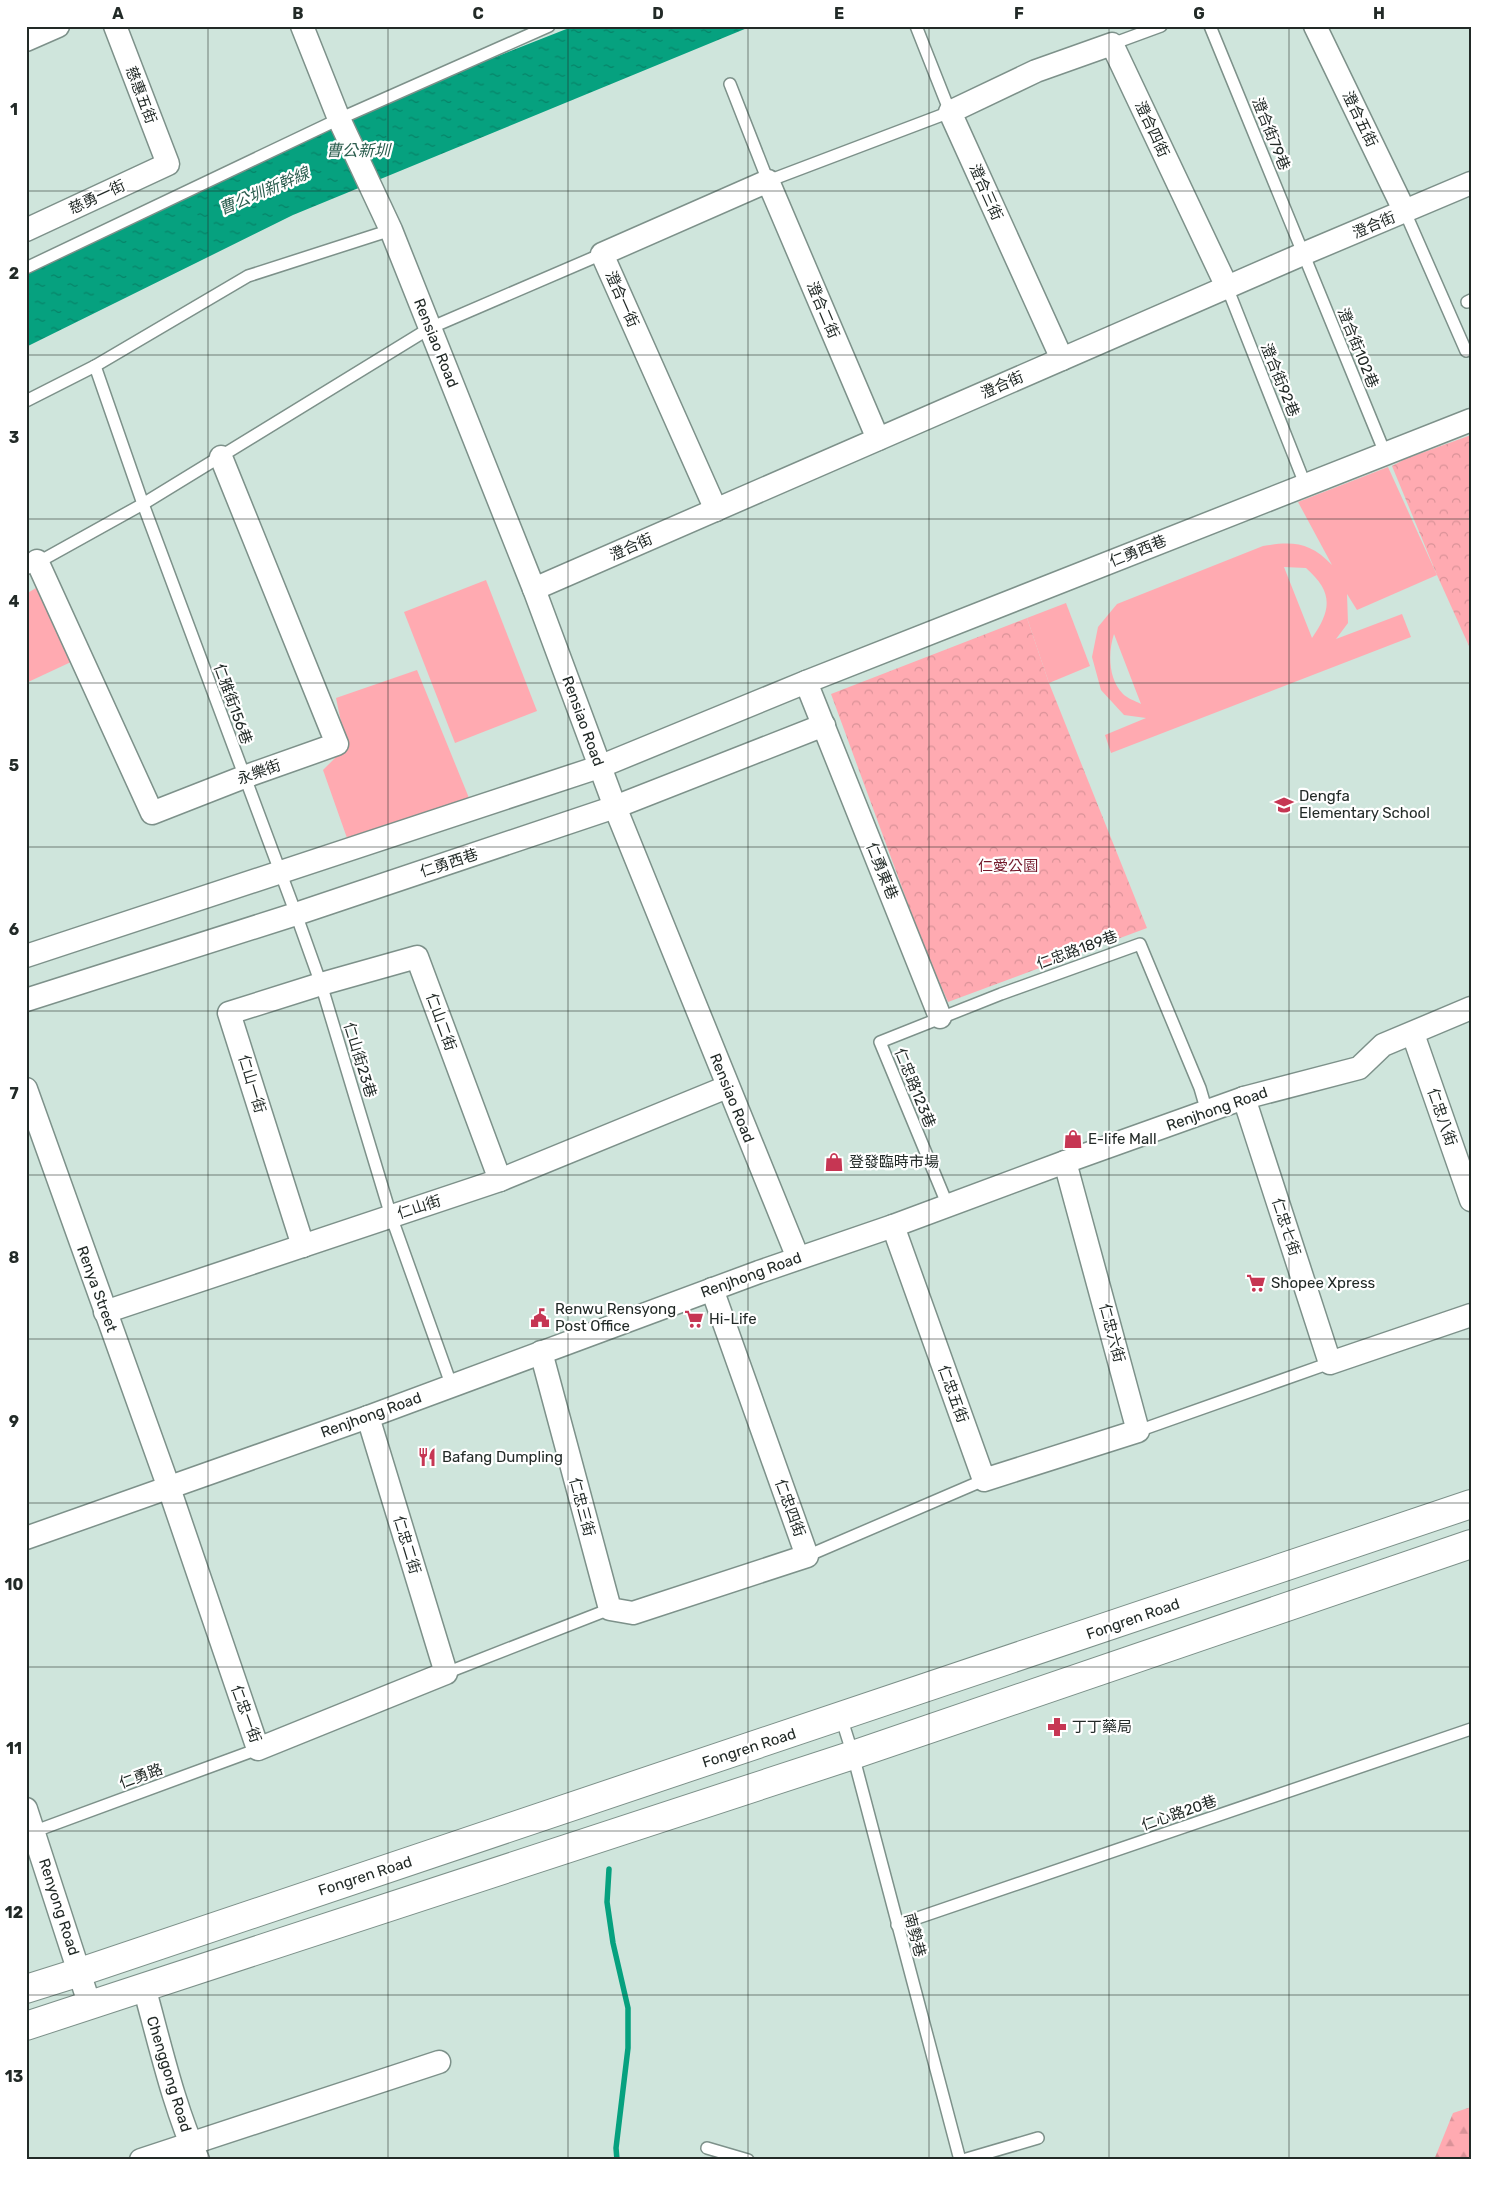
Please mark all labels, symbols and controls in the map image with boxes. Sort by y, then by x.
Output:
text: A [112,4,124,23]
text: B [292,4,304,23]
text: C [472,4,484,23]
text: D [652,4,664,23]
text: E [834,4,844,23]
text: F [1014,4,1024,23]
text: G [1193,4,1205,23]
text: H [1373,4,1385,23]
street label: 慈惠五街 [122,64,160,126]
street label: 澄合五街 [1339,88,1381,150]
street label: 澄合街79巷 [1248,95,1294,173]
street label: 澄合四街 [1131,98,1173,160]
text: 1 [10,100,18,119]
water label: 曹公新圳 [326,141,392,160]
street label: 澄合三街 [966,161,1006,223]
water label: 曹公圳新幹線 [216,163,314,219]
street label: 慈勇一街 [66,176,128,218]
street label: 澄合街 [1350,208,1398,242]
text: 2 [9,264,19,283]
street label: 澄合一街 [602,268,642,330]
street label: 澄合二街 [803,279,843,341]
street label: Rensiao Road [410,296,462,390]
street label: 澄合街102巷 [1334,305,1382,391]
street label: 澄合街92巷 [1257,341,1303,419]
street label: 澄合街 [978,368,1026,402]
text: 3 [9,428,19,447]
street label: 澄合街 [607,530,655,564]
street label: 仁勇西巷 [1107,531,1169,571]
text: 4 [9,592,20,611]
street label: 仁雅街156巷 [210,661,256,747]
street label: Rensiao Road [558,673,608,769]
text: 5 [9,756,19,775]
street label: 永樂街 [235,756,283,788]
place label: Dengfa Elementary School [1299,787,1430,822]
school or university icon: Dengfa Elementary School [1273,794,1295,816]
street label: 仁勇東巷 [862,840,902,902]
street label: 仁勇西巷 [418,845,480,881]
park label: 仁愛公園 [978,857,1038,875]
text: 6 [9,920,19,939]
street label: 仁忠路189巷 [1034,927,1120,973]
street label: 仁山二街 [422,991,460,1053]
street label: 仁山街23巷 [340,1020,380,1100]
street label: 仁忠路123巷 [891,1046,939,1130]
street label: Rensiao Road [706,1051,758,1145]
street label: 仁山一街 [235,1053,269,1115]
street label: Renjhong Road [1164,1083,1270,1135]
text: 7 [9,1084,19,1103]
street label: 仁忠八街 [1424,1086,1460,1148]
shop icon: E-life Mall [1062,1128,1084,1150]
place label: E-life Mall [1088,1130,1157,1148]
shop icon: 登發臨時市場 [823,1151,845,1173]
place label: 登發臨時市場 [849,1153,939,1171]
street label: 仁山街 [395,1191,443,1223]
street label: 仁忠七街 [1268,1196,1304,1258]
street label: Renya Street [73,1243,121,1335]
text: 8 [9,1248,20,1267]
street label: Renjhong Road [698,1248,804,1302]
supermarket icon: Shopee Xpress [1245,1272,1267,1294]
place label: Shopee Xpress [1271,1274,1376,1292]
place label: Renwu Rensyong Post Office [555,1300,676,1335]
street label: 仁忠六街 [1096,1302,1128,1364]
public building icon: Renwu Rensyong Post Office [529,1307,551,1329]
supermarket icon: Hi-Life [683,1308,705,1330]
place label: Hi-Life [709,1310,757,1328]
street label: 仁忠五街 [934,1363,972,1425]
street label: Renjhong Road [318,1388,424,1442]
text: 9 [9,1412,19,1431]
restaurant icon: Bafang Dumpling [416,1446,438,1468]
place label: Bafang Dumpling [442,1448,563,1466]
street label: 仁忠三街 [566,1476,598,1538]
street label: 仁忠四街 [771,1477,809,1539]
street label: 仁忠二街 [390,1514,424,1576]
text: 10 [5,1575,24,1594]
street label: Fongren Road [1084,1595,1182,1643]
street label: 仁忠一街 [227,1683,265,1745]
pharmacy icon: 丁丁藥局 [1046,1716,1068,1738]
place label: 丁丁藥局 [1072,1718,1132,1736]
street label: Fongren Road [700,1724,798,1772]
text: 11 [6,1739,22,1758]
street label: 仁勇路 [117,1760,165,1792]
street label: 仁心路20巷 [1139,1792,1219,1834]
street label: Fongren Road [316,1852,414,1900]
street label: Renyong Road [35,1856,83,1958]
text: 12 [5,1903,23,1922]
street label: 南勢巷 [900,1911,930,1959]
street label: Chenggong Road [143,2014,195,2134]
text: 13 [5,2067,23,2086]

